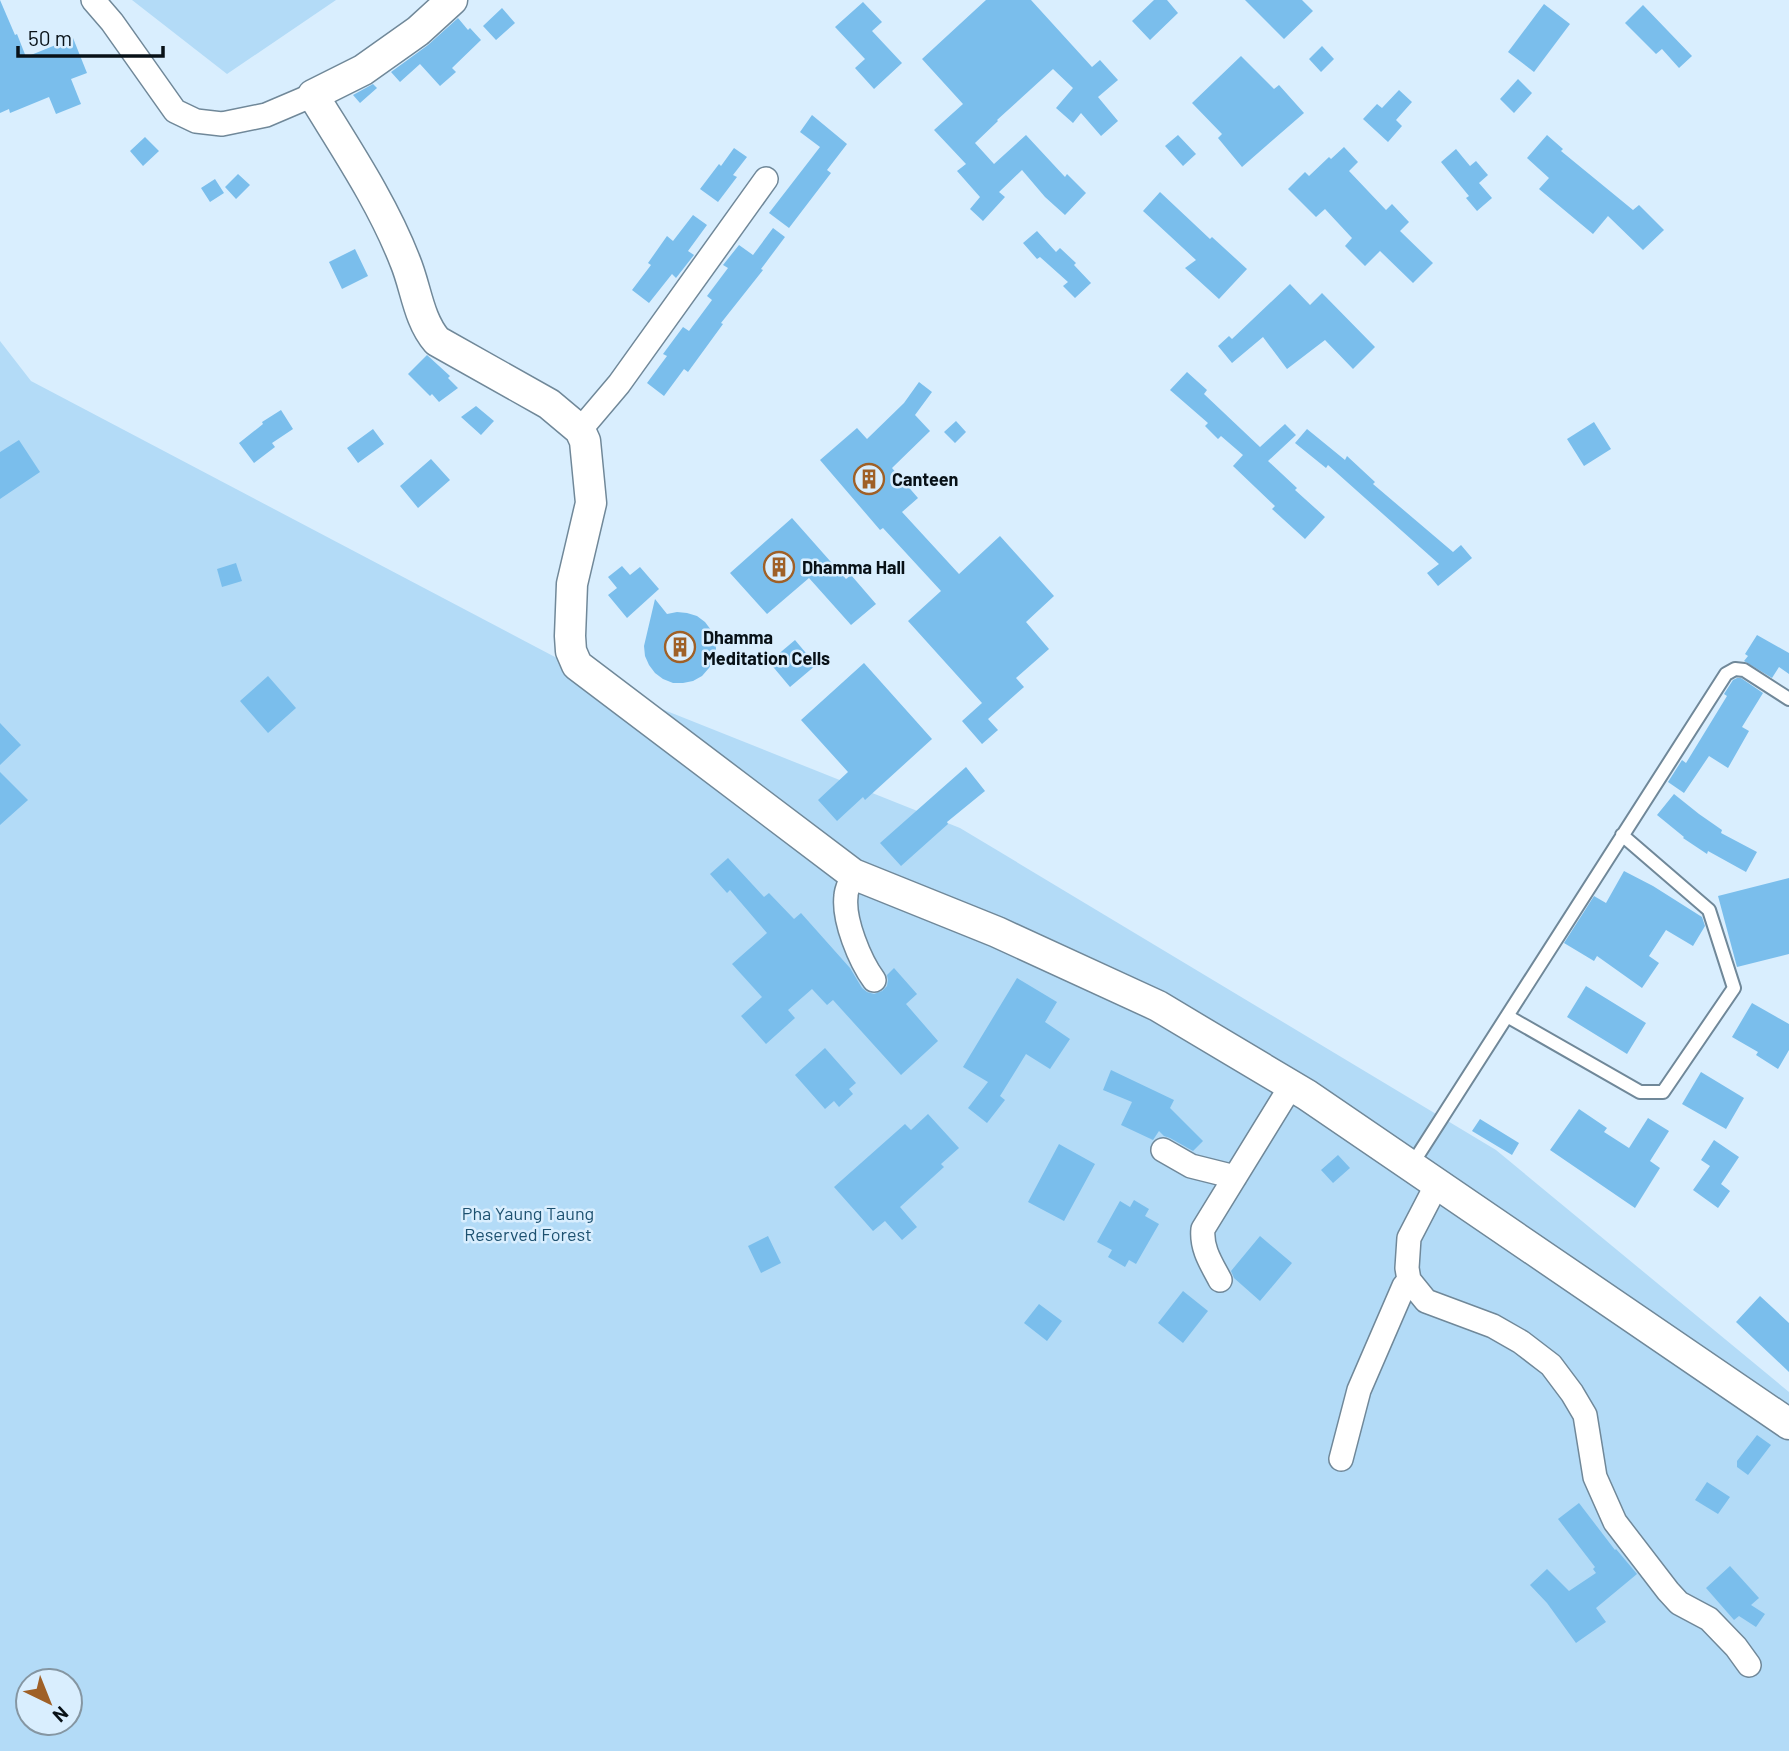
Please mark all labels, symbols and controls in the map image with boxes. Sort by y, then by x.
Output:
scale bar [18,14,163,58]
text: 50 m [28,25,72,50]
building icon: Canteen [852,462,886,496]
place label: Canteen [892,468,958,490]
building icon: Dhamma Hall [762,550,796,584]
place label: Dhamma Hall [802,556,905,578]
place label: Dhamma Meditation Cells [703,626,830,669]
building icon: Dhamma Meditation Cells [663,630,697,664]
park label: Pha Yaung Taung Reserved Forest [462,1202,594,1245]
north arrow [14,1667,84,1737]
text: N [48,1702,73,1728]

